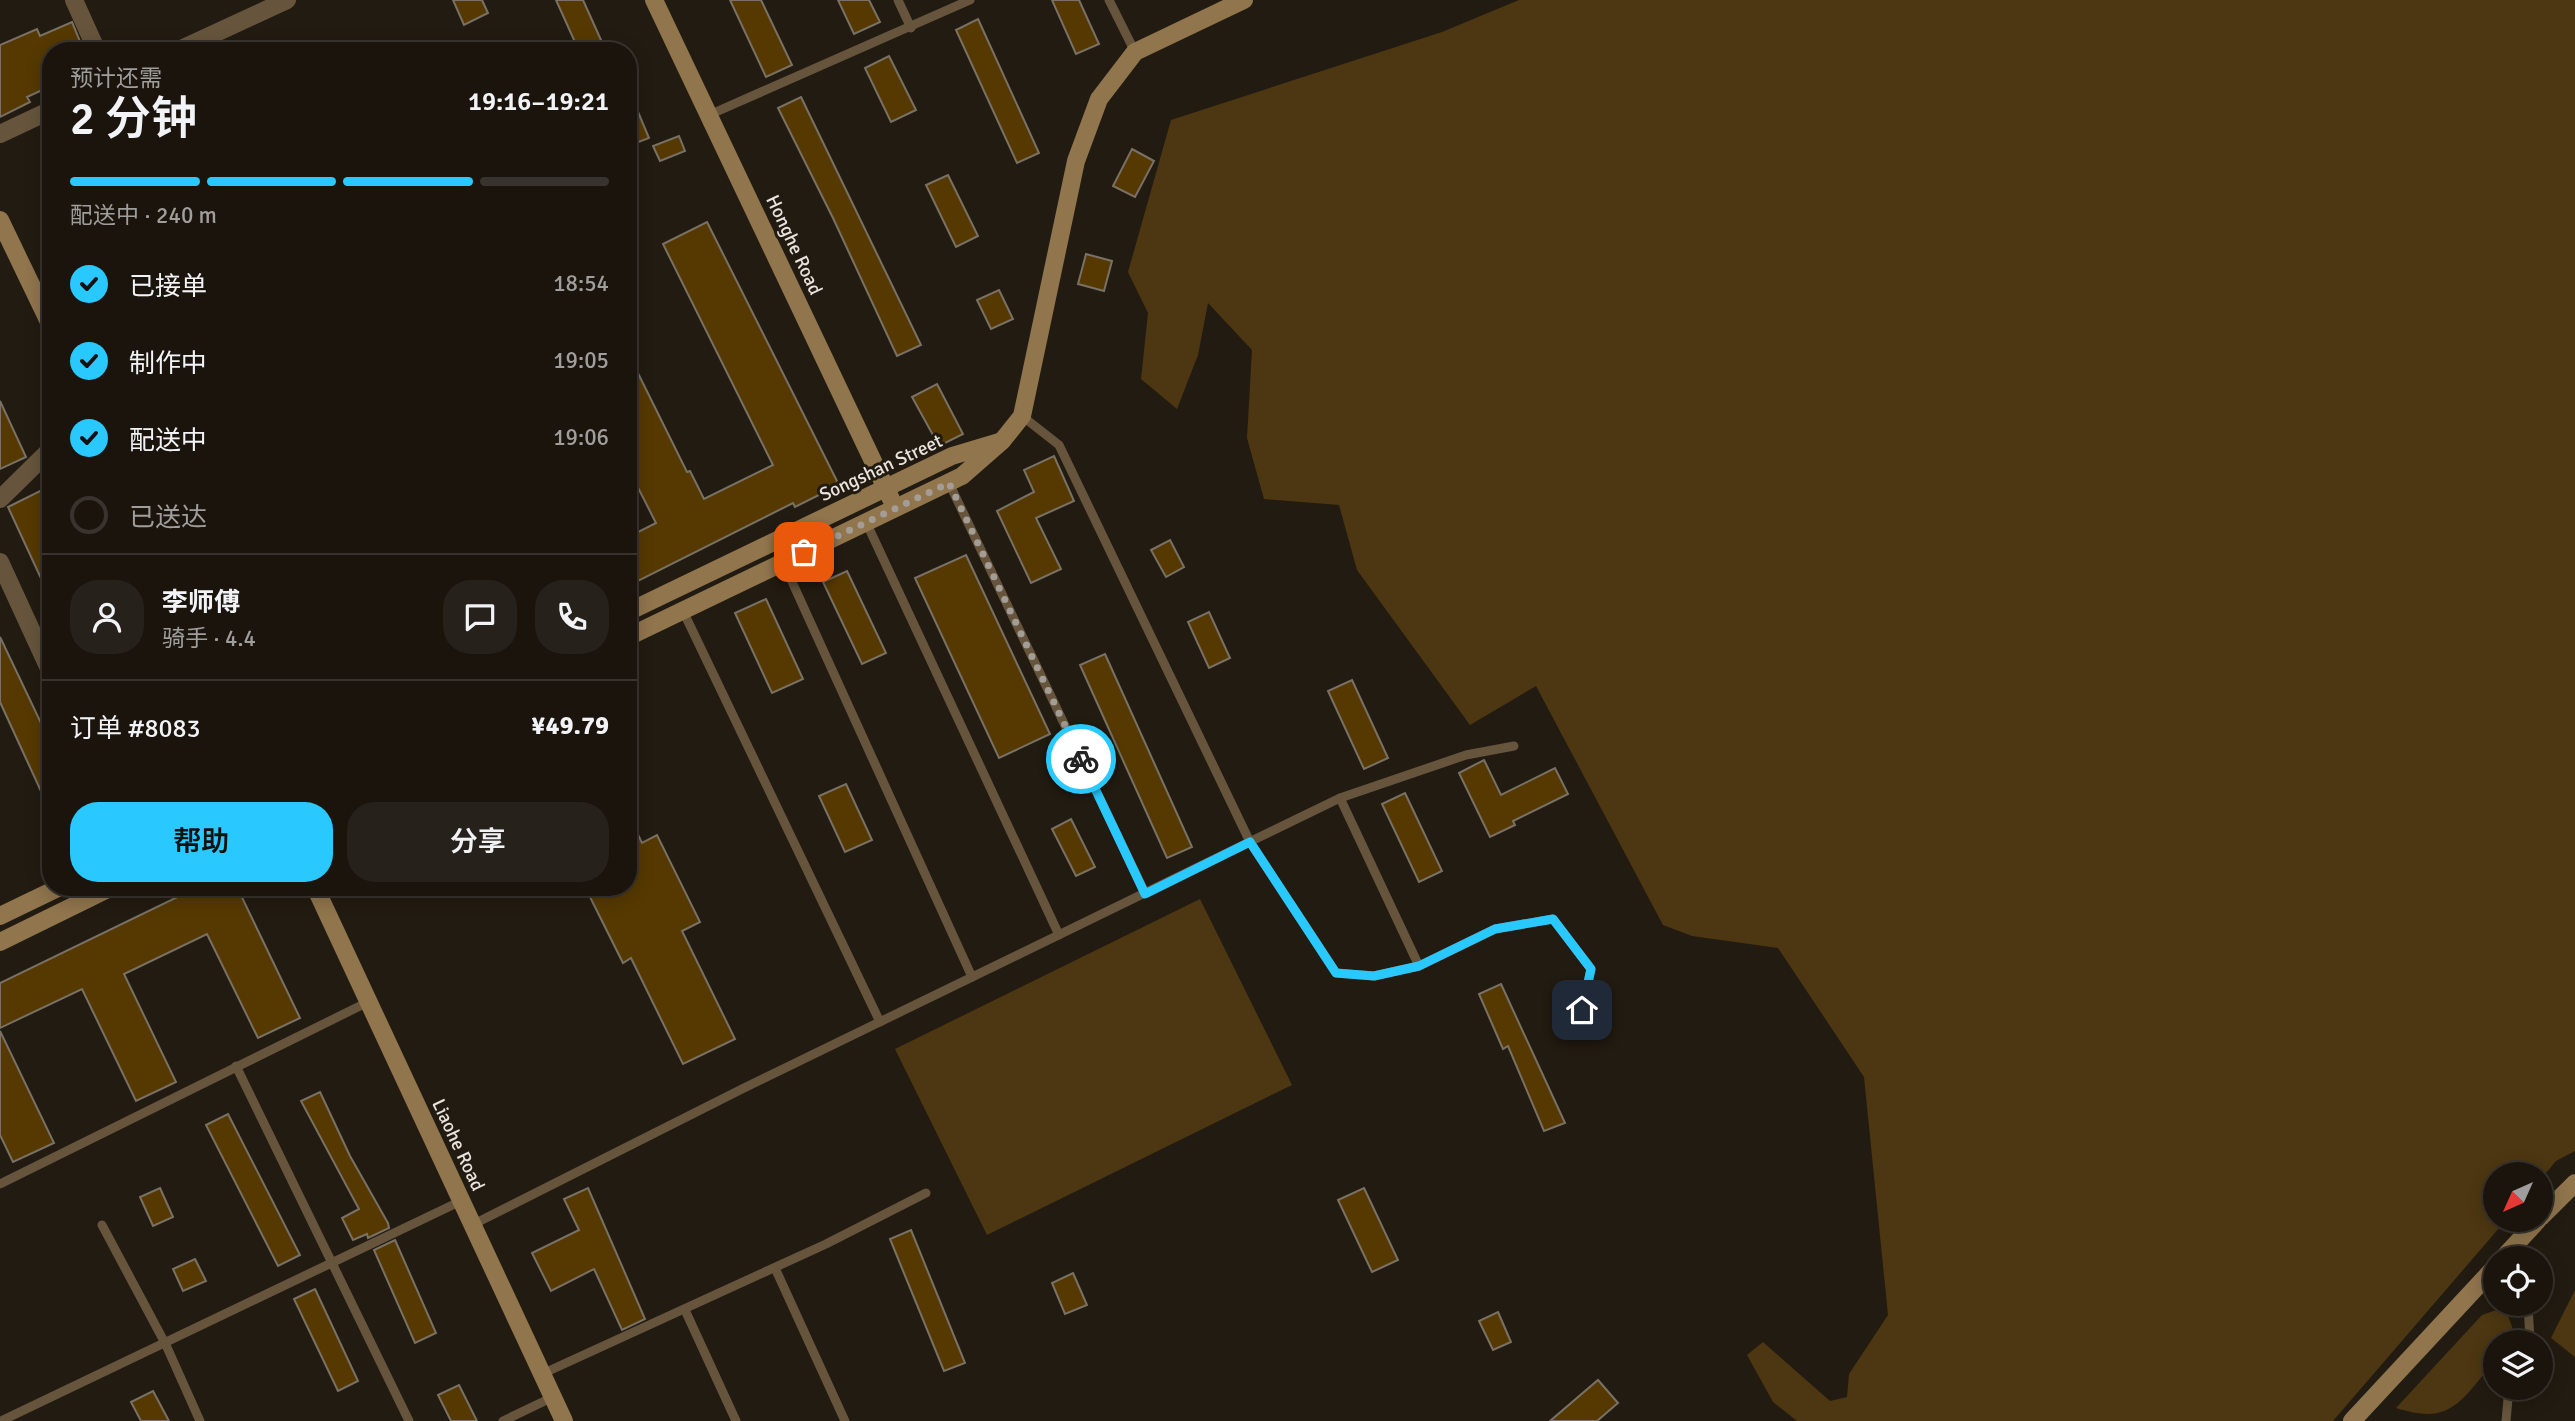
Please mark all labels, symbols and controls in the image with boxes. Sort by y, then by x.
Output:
text: 预计还需 [70,64,162,93]
text: 19:16–19:21 [468,86,609,118]
text: 2 分钟 [70,91,197,147]
street label: Honghe Road [760,191,828,299]
text: 配送中 · 240 m [70,201,217,230]
icon: check [70,265,108,303]
text: 18:54 [553,269,609,298]
text: 已接单 [129,271,207,303]
icon: check [70,342,108,380]
text: 19:05 [553,346,609,375]
text: 制作中 [129,348,207,380]
icon: check [70,419,108,457]
text: 19:06 [553,423,609,452]
text: 配送中 [129,425,207,457]
street label: Songshan Street [816,429,947,507]
text: 已送达 [129,502,207,534]
pin [774,522,834,582]
icon: bag [785,533,823,571]
button: person [70,580,144,654]
button: chat [443,580,517,654]
button: phone [535,580,609,654]
text: 李师傅 [162,587,240,619]
text: 骑手 · 4.4 [162,624,256,653]
text: ¥49.79 [531,710,609,742]
text: 订单 #8083 [70,713,201,745]
courier [1046,724,1116,794]
icon: bike [1062,740,1100,778]
button: 帮助 [70,802,333,882]
button: 分享 [347,802,609,882]
pin [1552,980,1612,1040]
icon: home [1563,991,1601,1029]
street label: Liaohe Road [426,1095,490,1195]
north arrow [2483,1162,2553,1232]
map controls [2483,1162,2553,1400]
button: locate [2483,1246,2553,1316]
button: layers [2483,1330,2553,1400]

